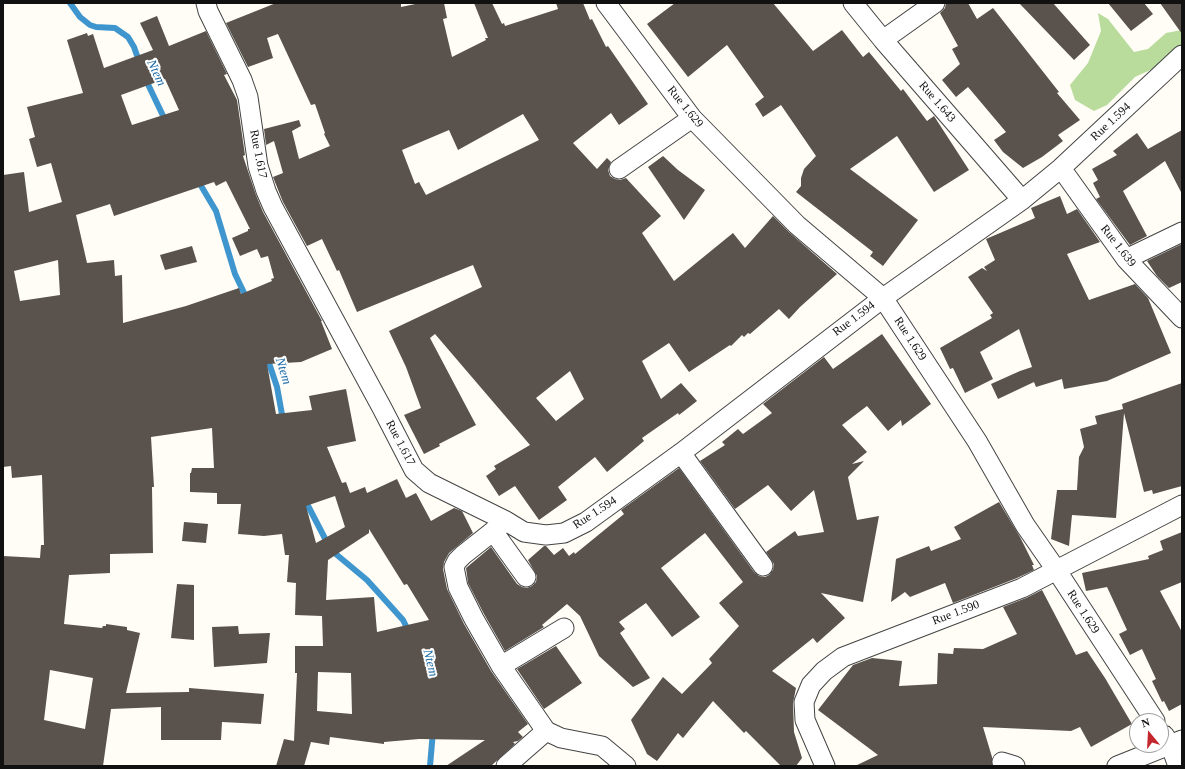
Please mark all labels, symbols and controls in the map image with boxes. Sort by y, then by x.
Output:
water label: Ntem [143,57,169,89]
street label: Rue 1.643 [915,79,959,125]
street label: Rue 1.629 [664,83,706,131]
street label: Rue 1.594 [1088,100,1134,144]
street label: Rue 1.617 [246,128,270,180]
street label: Rue 1.639 [1097,222,1139,270]
street label: Rue 1.594 [830,298,878,340]
street label: Rue 1.629 [891,314,929,364]
water label: Ntem [272,356,294,386]
street label: Rue 1.617 [382,418,418,468]
street label: Rue 1.594 [570,494,620,532]
street label: Rue 1.629 [1064,587,1102,637]
street label: Rue 1.590 [930,597,982,629]
water label: Ntem [419,648,441,678]
north arrow [1129,713,1169,753]
text: N [1140,716,1151,729]

